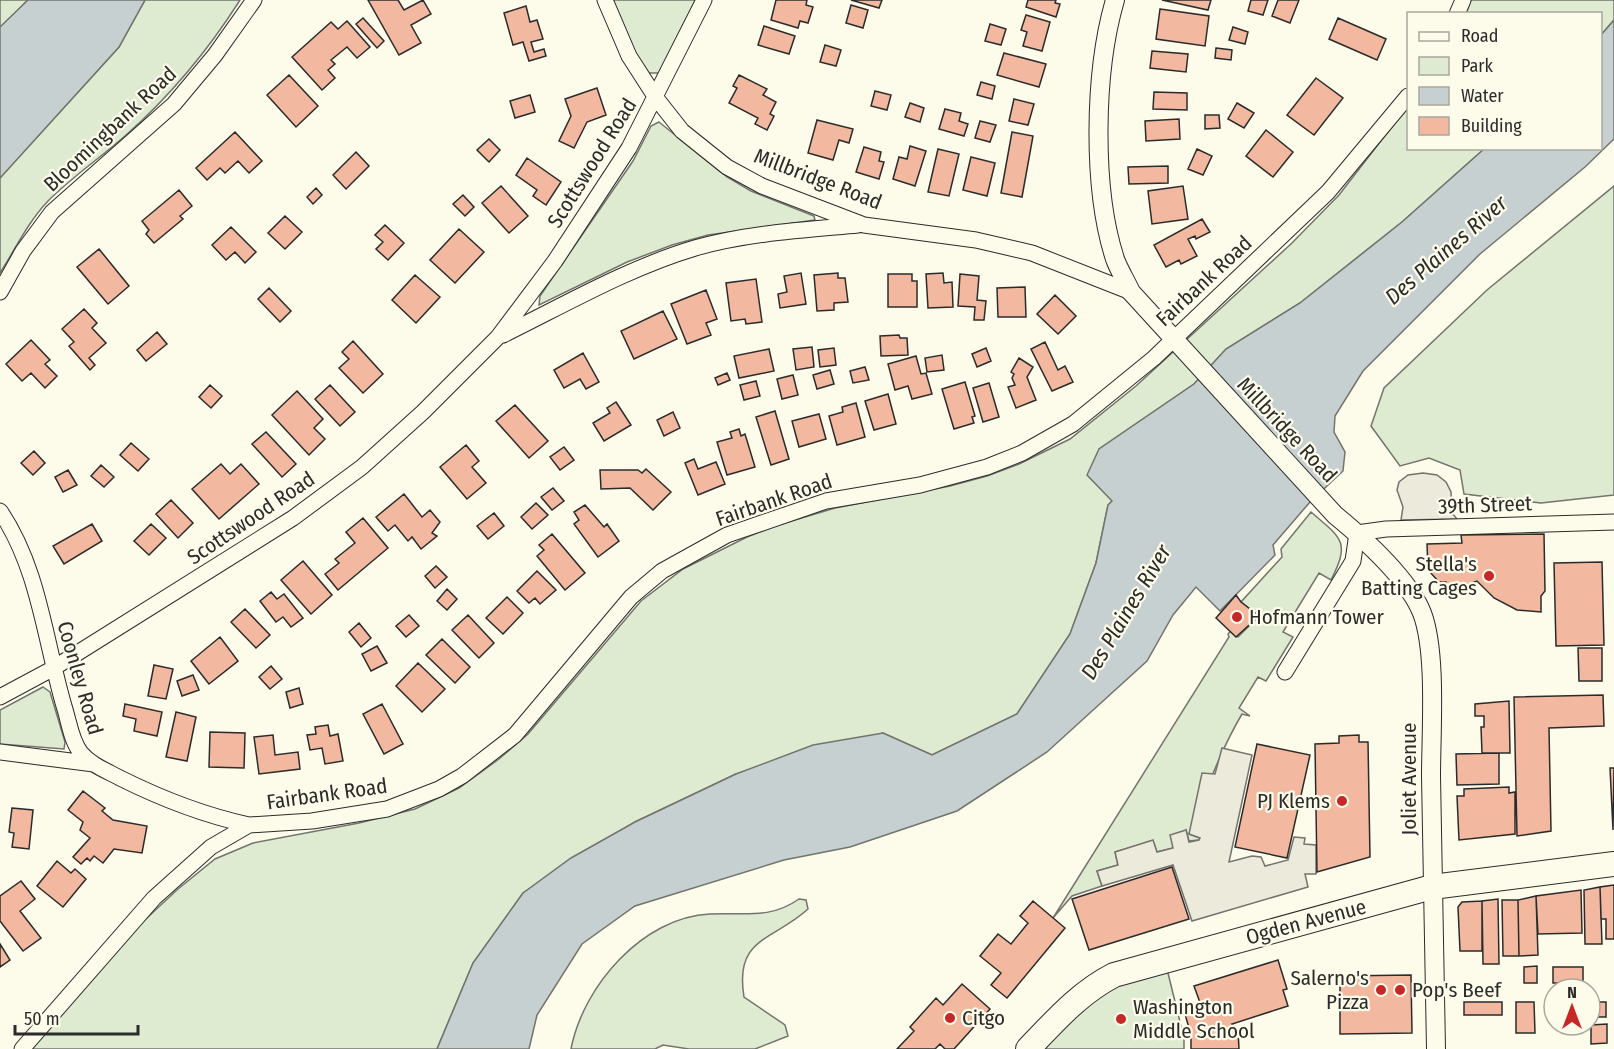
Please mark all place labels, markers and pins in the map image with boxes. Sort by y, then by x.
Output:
place label: Stella's Batting Cages [1361,551,1477,601]
marker: Stella's Batting Cages [1482,569,1496,583]
place label: Hofmann Tower [1249,604,1384,630]
marker: Hofmann Tower [1230,610,1244,624]
place label: PJ Klems [1257,788,1330,814]
marker: PJ Klems [1335,794,1349,808]
place label: Salerno's Pizza [1290,965,1369,1015]
place label: Pop's Beef [1412,977,1503,1003]
marker: Salerno's Pizza [1374,983,1388,997]
marker: Pop's Beef [1393,983,1407,997]
place label: Washington Middle School [1133,994,1255,1044]
place label: Citgo [962,1005,1005,1031]
marker: Citgo [943,1011,957,1025]
marker: Washington Middle School [1114,1012,1128,1026]

